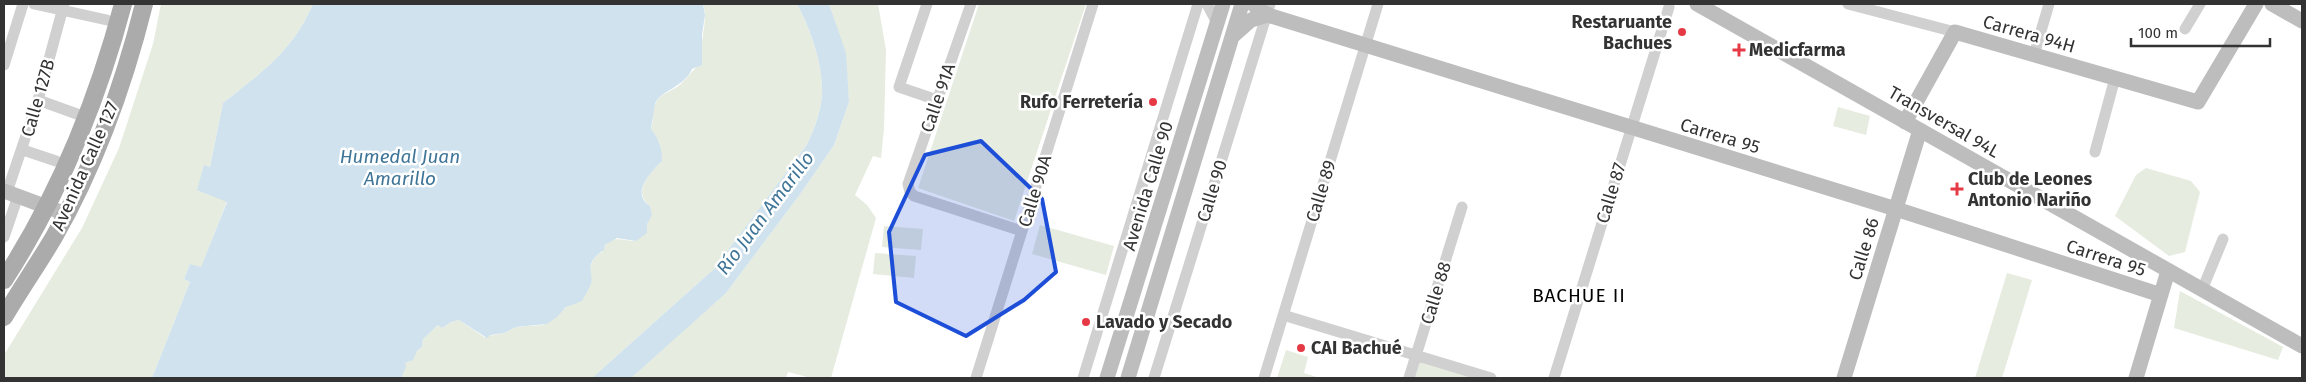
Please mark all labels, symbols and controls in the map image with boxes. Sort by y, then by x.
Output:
street label: Carrera 94H [1980,10,2078,58]
place label: Restaruante Bachues [1572,11,1672,54]
scale bar [2131,15,2270,47]
text: 100 m [2138,24,2178,42]
marker: Restaruante Bachues [1676,26,1688,38]
place label: Medicfarma [1749,39,1846,61]
marker: Medicfarma [1733,44,1745,56]
street label: Calle 127B [16,56,60,139]
street label: Calle 91A [916,60,960,136]
street label: Transversal 94L [1885,81,2003,163]
place label: Rufo Ferretería [1020,91,1143,113]
marker: Rufo Ferretería [1147,96,1159,108]
street label: Avenida Calle 127 [47,98,123,234]
street label: Carrera 95 [1677,113,1763,159]
street label: Avenida Calle 90 [1118,119,1178,253]
water label: Humedal Juan Amarillo [340,145,460,190]
water label: Río Juan Amarillo [711,147,819,279]
street label: Calle 90A [1014,152,1057,230]
street label: Calle 90 [1192,157,1232,225]
street label: Calle 89 [1301,157,1341,225]
street label: Calle 87 [1591,160,1631,226]
place label: Club de Leones Antonio Nariño [1967,168,2092,211]
marker: Club de Leones Antonio Nariño [1950,182,1964,196]
street label: Calle 86 [1844,215,1884,283]
street label: Carrera 95 [2064,235,2148,281]
street label: Calle 88 [1416,259,1456,327]
district label: BACHUE II [1532,284,1626,307]
place label: Lavado y Secado [1096,311,1232,333]
marker: Lavado y Secado [1080,316,1092,328]
place label: CAI Bachué [1311,337,1402,359]
marker: CAI Bachué [1295,342,1307,354]

